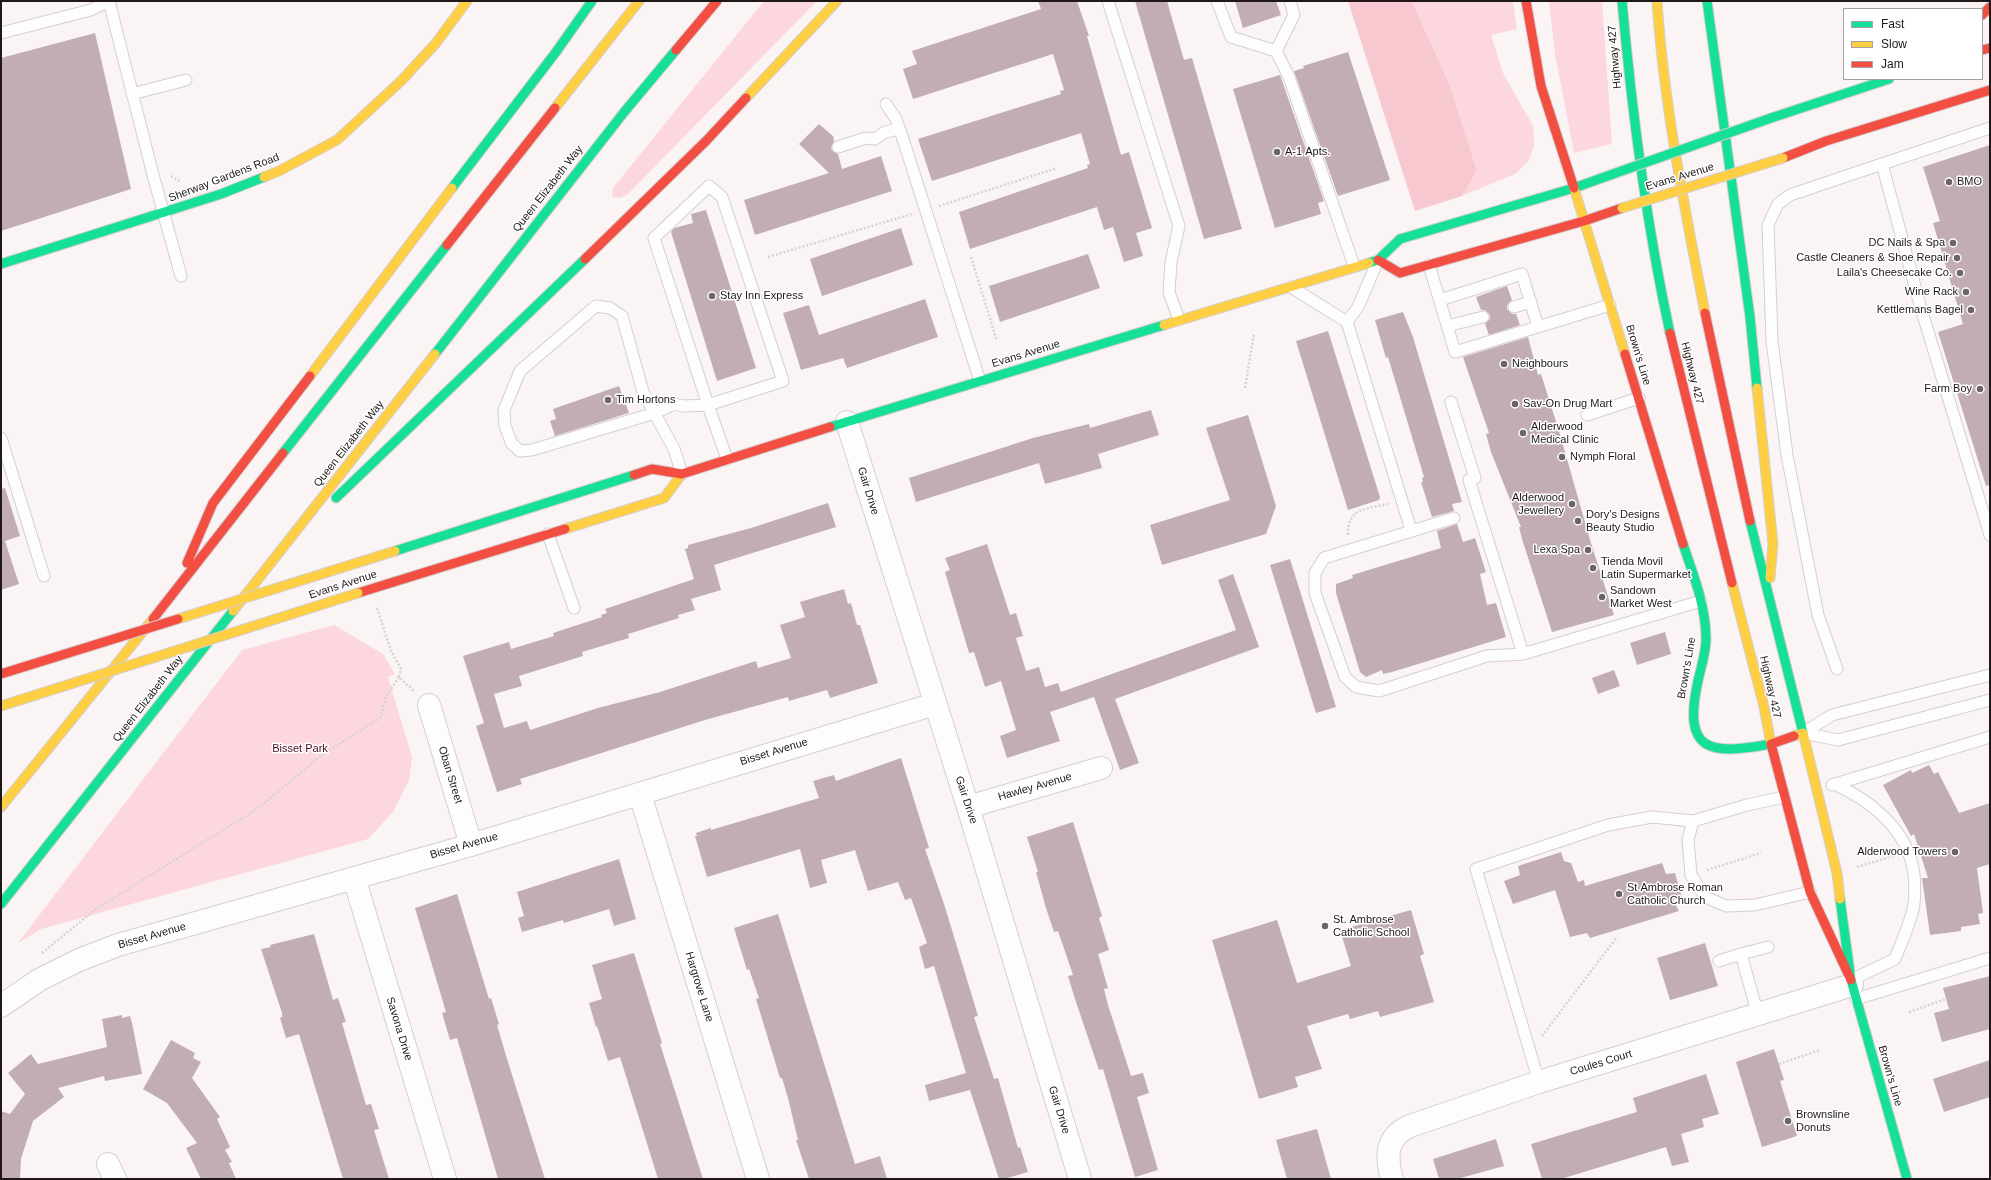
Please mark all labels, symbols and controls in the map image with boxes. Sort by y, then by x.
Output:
legend [1843,8,1983,80]
text: Fast [1881,17,1904,31]
street label: Highway 427 [1606,25,1624,89]
text: Slow [1881,37,1907,51]
text: Jam [1881,57,1904,71]
street label: Queen Elizabeth Way [510,143,586,235]
place label: A-1 Apts. [1285,145,1330,159]
marker: A-1 Apts. [1272,147,1282,157]
street label: Sherway Gardens Road [167,151,281,205]
street label: Evans Avenue [1644,160,1716,194]
place label: BMO [1957,175,1982,189]
marker: BMO [1944,177,1954,187]
place label: DC Nails & Spa [1869,236,1945,250]
marker: DC Nails & Spa [1948,238,1958,248]
place label: Castle Cleaners & Shoe Repair [1796,251,1949,265]
marker: Castle Cleaners & Shoe Repair [1952,253,1962,263]
place label: Laila's Cheesecake Co. [1837,266,1952,280]
marker: Laila's Cheesecake Co. [1955,268,1965,278]
place label: Wine Rack [1905,285,1958,299]
marker: Wine Rack [1961,287,1971,297]
place label: Stay Inn Express [720,289,803,303]
marker: Stay Inn Express [707,291,717,301]
place label: Kettlemans Bagel [1877,303,1963,317]
marker: Kettlemans Bagel [1966,305,1976,315]
street label: Brown's Line [1623,323,1653,387]
street label: Evans Avenue [990,337,1062,371]
street label: Highway 427 [1678,341,1706,405]
place label: Neighbours [1512,357,1568,371]
marker: Neighbours [1499,359,1509,369]
place label: Farm Boy [1924,382,1972,396]
marker: Farm Boy [1975,384,1985,394]
place label: Tim Hortons [616,393,675,407]
marker: Tim Hortons [603,395,613,405]
place label: Sav-On Drug Mart [1523,397,1612,411]
street label: Queen Elizabeth Way [311,398,387,490]
marker: Sav-On Drug Mart [1510,399,1520,409]
place label: Alderwood Medical Clinic [1531,420,1599,446]
marker: Alderwood Medical Clinic [1518,428,1528,438]
place label: Nymph Floral [1570,450,1635,464]
marker: Nymph Floral [1557,452,1567,462]
street label: Gair Drive [854,465,882,517]
place label: Alderwood Jewellery [1512,491,1564,517]
marker: Alderwood Jewellery [1567,499,1577,509]
place label: Dory’s Designs Beauty Studio [1586,508,1660,534]
marker: Dory’s Designs Beauty Studio [1573,516,1583,526]
place label: Lexa Spa [1534,543,1580,557]
marker: Lexa Spa [1583,545,1593,555]
place label: Tienda Movil Latin Supermarket [1601,555,1691,581]
marker: Tienda Movil Latin Supermarket [1588,563,1598,573]
street label: Evans Avenue [307,568,379,602]
place label: Sandown Market West [1610,584,1672,610]
marker: Sandown Market West [1597,592,1607,602]
street label: Brown's Line [1675,636,1699,700]
street label: Queen Elizabeth Way [110,653,186,745]
street label: Highway 427 [1756,655,1784,719]
street label: Bisset Avenue [739,735,809,769]
park label: Bisset Park [272,742,328,756]
street label: Oban Street [435,745,465,805]
street label: Hawley Avenue [997,770,1073,804]
street label: Gair Drive [952,774,980,826]
street label: Bisset Avenue [428,830,500,862]
place label: Alderwood Towers [1857,845,1947,859]
marker: Alderwood Towers [1950,847,1960,857]
place label: St Ambrose Roman Catholic Church [1627,881,1723,907]
marker: St Ambrose Roman Catholic Church [1614,889,1624,899]
place label: St. Ambrose Catholic School [1333,913,1409,939]
street label: Bisset Avenue [116,920,188,952]
marker: St. Ambrose Catholic School [1320,921,1330,931]
street label: Hargrove Lane [682,950,716,1024]
street label: Savona Drive [383,995,415,1063]
street label: Brown's Line [1875,1044,1905,1108]
street label: Coules Court [1568,1047,1634,1079]
street label: Gair Drive [1045,1084,1073,1136]
place label: Brownsline Donuts [1796,1108,1850,1134]
marker: Brownsline Donuts [1783,1116,1793,1126]

